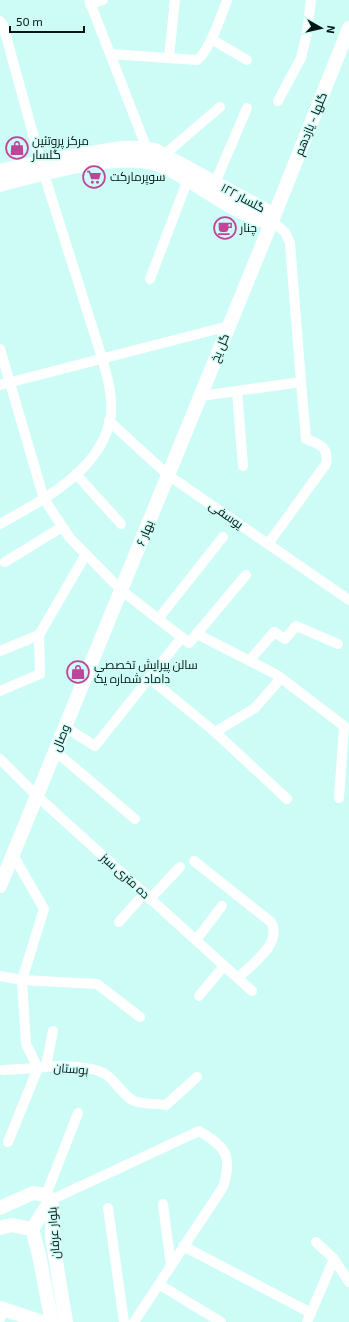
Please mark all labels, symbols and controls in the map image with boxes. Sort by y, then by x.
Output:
scale bar [10,8,84,34]
north arrow [301,8,341,48]
text: 50 m [16,14,43,28]
text: N [324,25,338,34]
street label: گلها - یازدهم [291,90,331,158]
place label: مرکز پروتئین گلسار [31,133,89,162]
shop icon: مرکز پروتئین گلسار [4,135,30,161]
supermarket icon: سوپرمارکت [81,164,107,190]
place label: سوپرمارکت [110,169,165,186]
street label: گلسار ۱۲۲ [219,180,268,215]
cafe icon: چنار [212,215,238,241]
place label: چنار [239,220,257,237]
street label: گل یخ [207,331,233,365]
street label: یوسفی [206,497,247,532]
street label: بهار ۶ [133,518,156,548]
place label: سالن پیرایش تخصصی داماد شماره یک [94,657,198,686]
shop icon: سالن پیرایش تخصصی داماد شماره یک [65,659,91,685]
street label: وصال [48,722,73,754]
street label: ده متری سبز [97,849,153,902]
street label: بوستان [53,1059,89,1078]
street label: بلوار عرفان [44,1206,63,1260]

